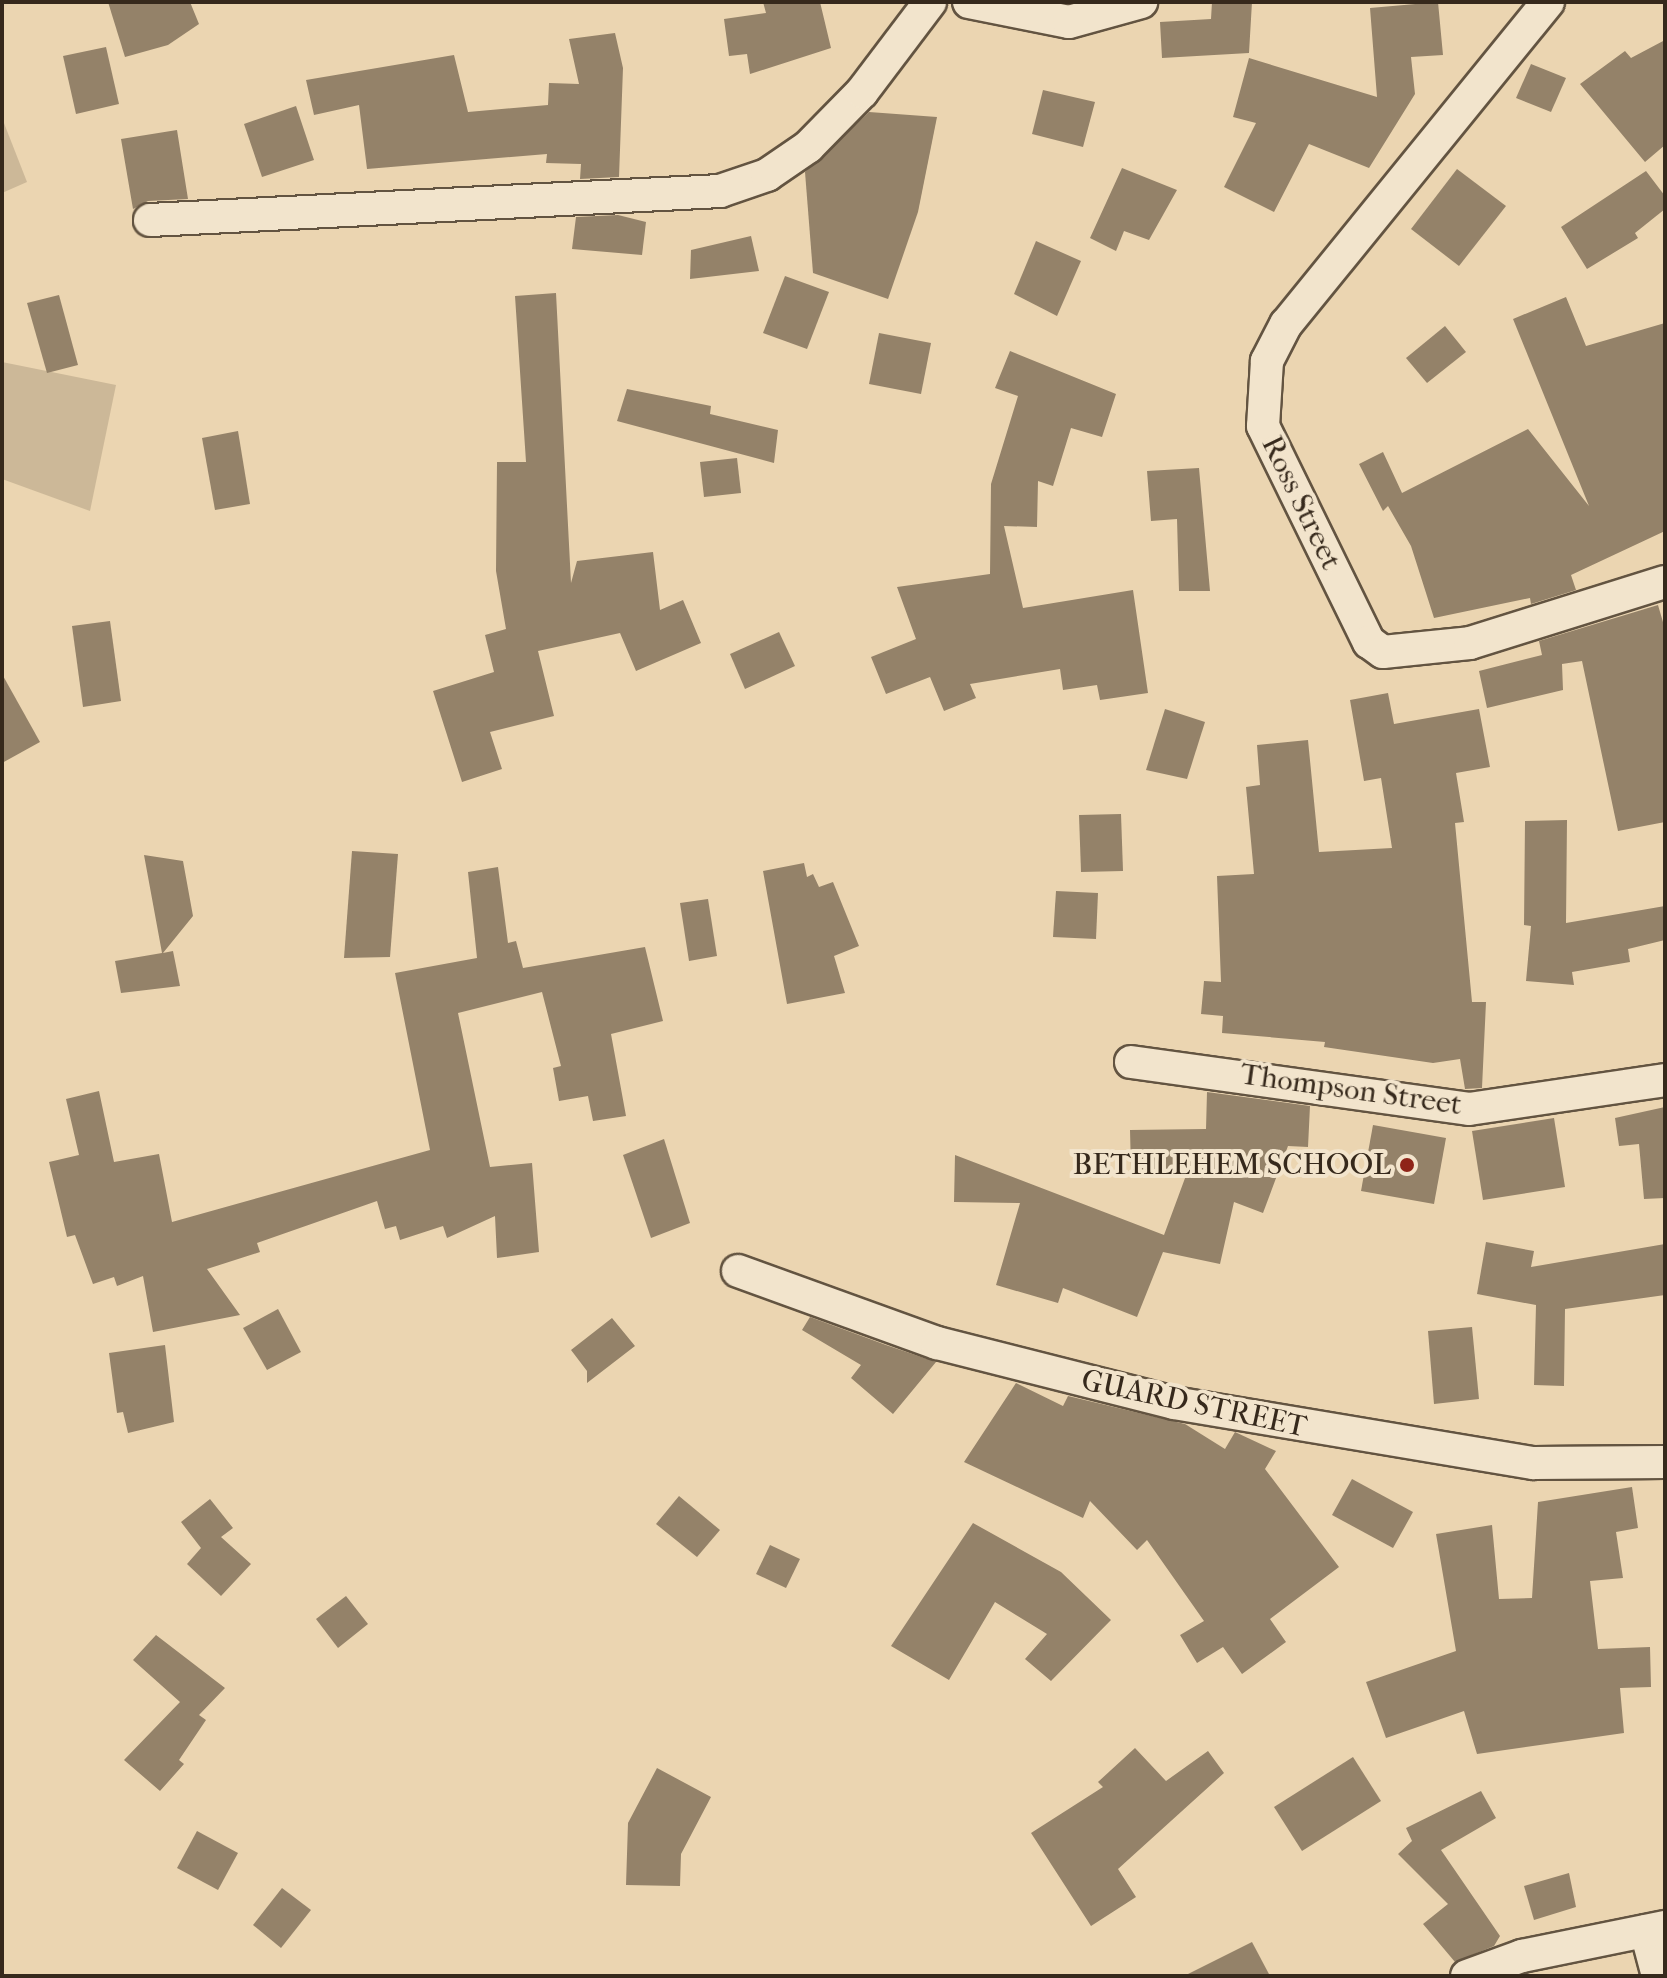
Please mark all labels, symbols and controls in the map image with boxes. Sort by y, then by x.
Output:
street label: Ross Street [1253,430,1349,576]
street label: Thompson Street [1238,1057,1464,1123]
place label: BETHLEHEM SCHOOL [1073,1147,1391,1183]
marker: BETHLEHEM SCHOOL [1398,1156,1416,1174]
street label: GUARD STREET [1078,1363,1310,1445]

